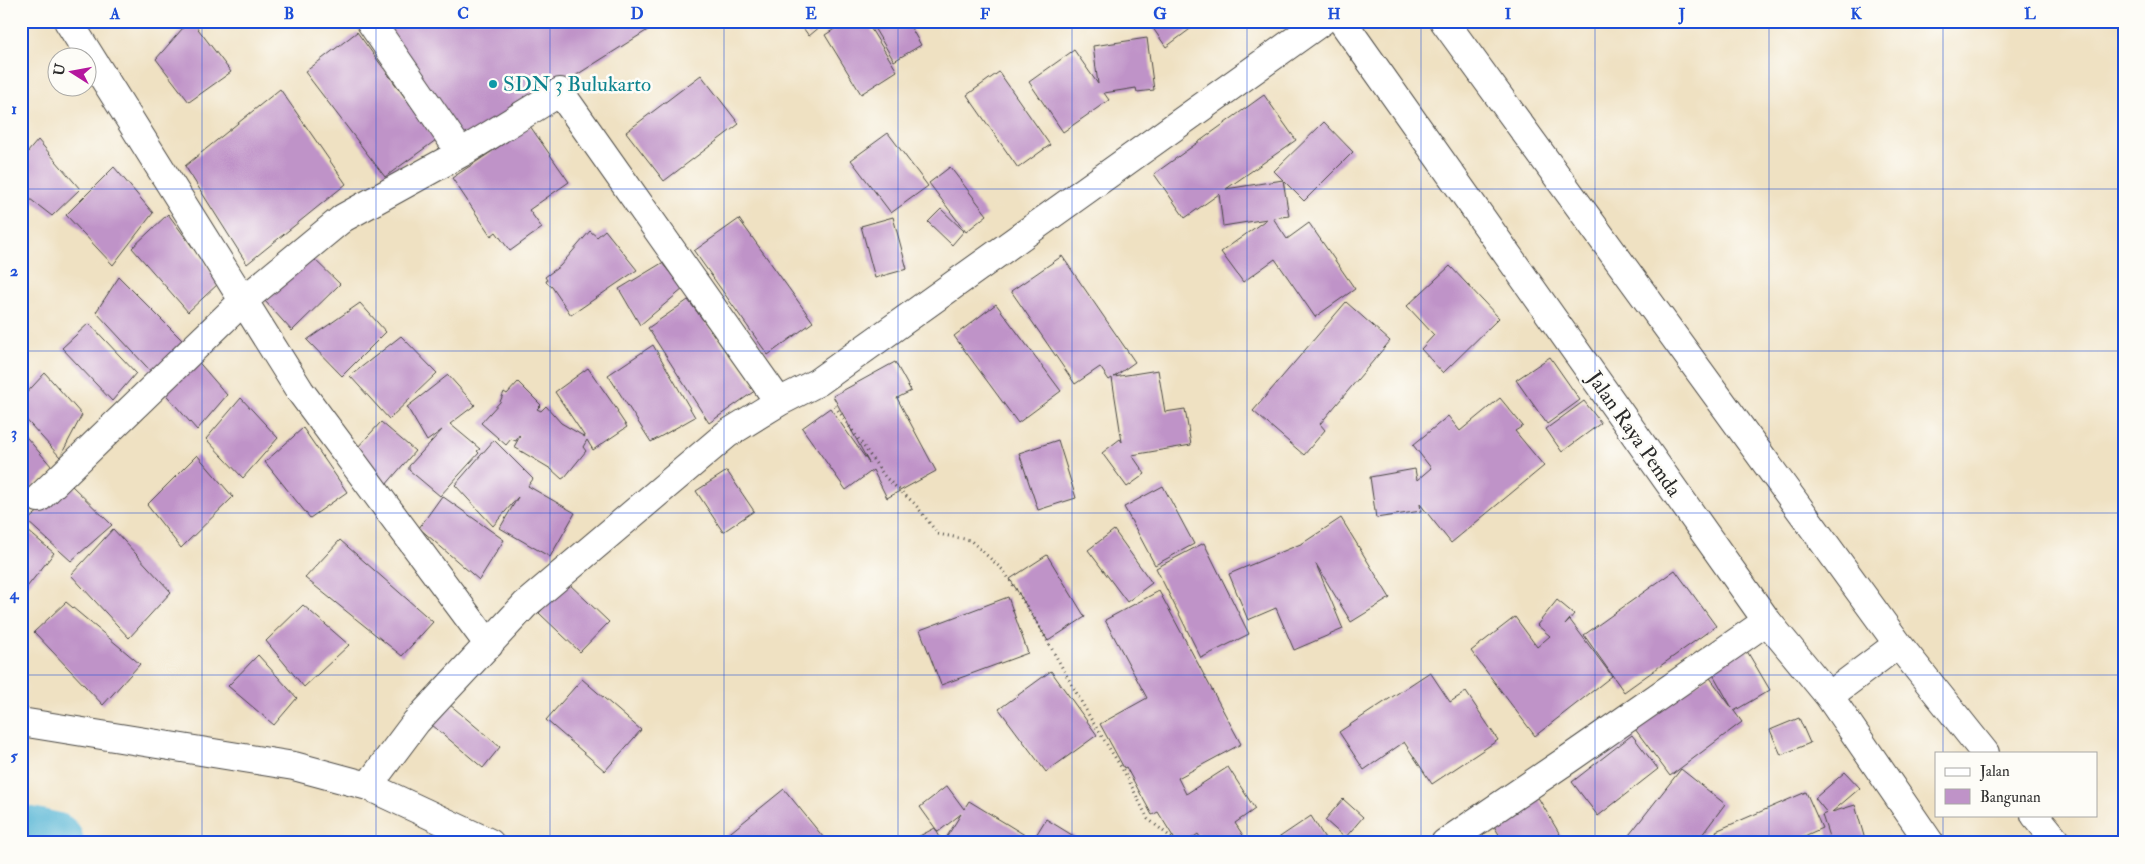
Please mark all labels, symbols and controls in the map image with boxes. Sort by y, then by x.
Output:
text: A [109,4,121,24]
text: B [284,4,294,24]
text: C [457,4,469,24]
text: D [630,4,644,24]
text: E [805,4,817,24]
text: F [980,4,990,24]
text: G [1153,4,1167,24]
text: H [1327,4,1341,24]
text: I [1505,4,1512,24]
text: J [1678,4,1686,25]
text: K [1850,4,1862,24]
text: L [2024,4,2036,24]
north arrow [48,48,98,98]
text: U [50,62,69,77]
place label: SDN 3 Bulukarto [503,71,651,98]
marker: SDN 3 Bulukarto [487,78,499,90]
text: 1 [11,99,17,119]
text: 2 [10,261,18,281]
street label: Jalan Raya Pemda [1580,365,1688,502]
text: 3 [11,423,17,443]
text: 4 [9,584,20,604]
text: 5 [10,746,18,766]
legend [1935,752,2098,816]
text: Jalan [1979,762,2010,782]
text: Bangunan [1980,788,2041,807]

